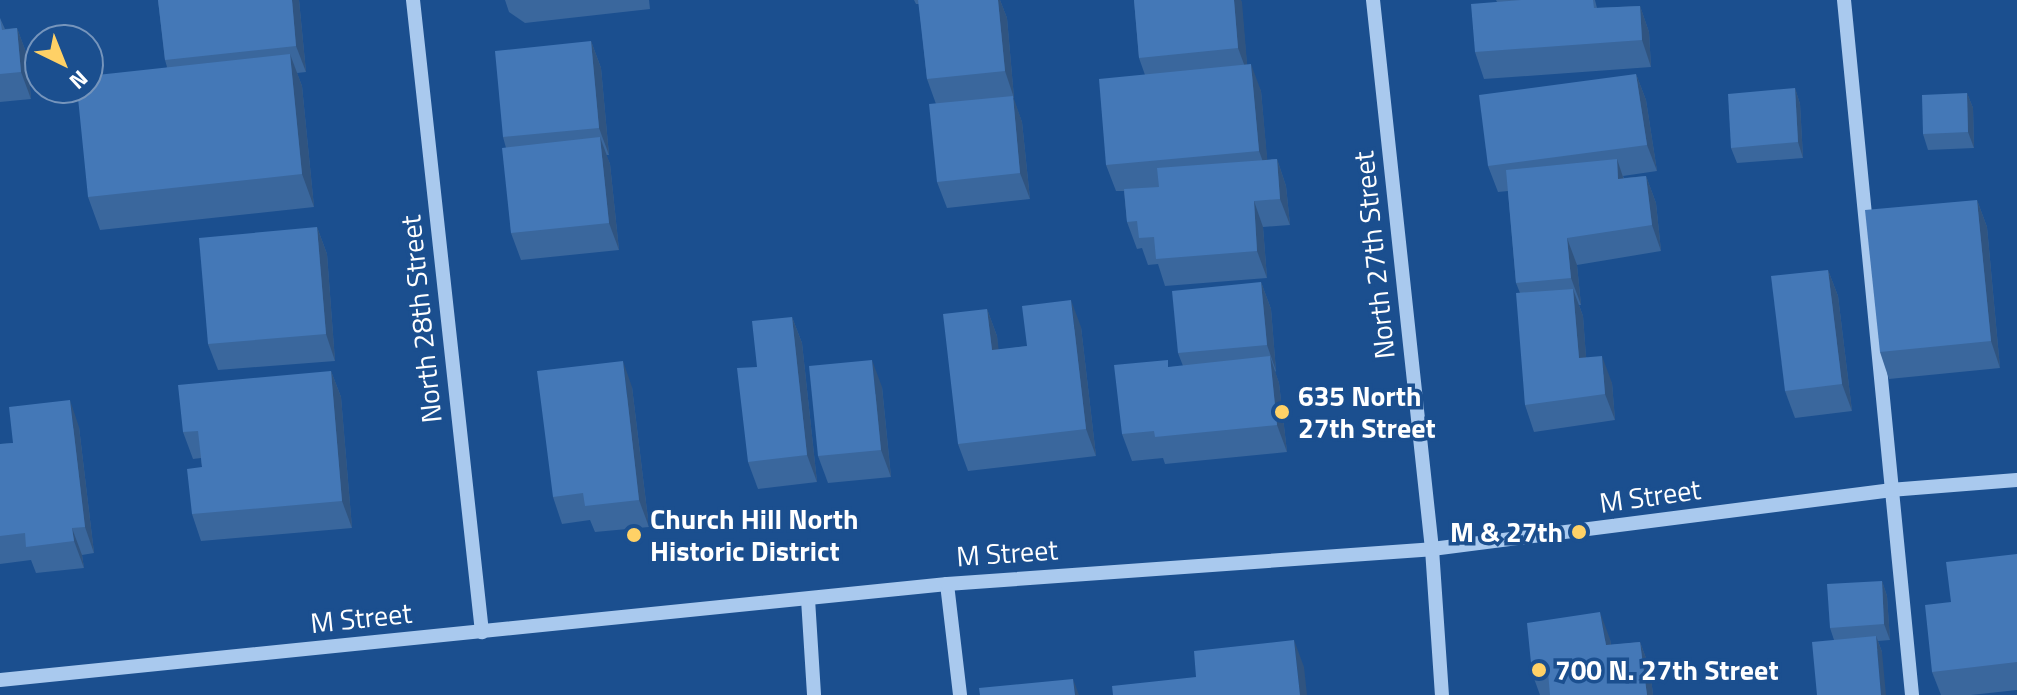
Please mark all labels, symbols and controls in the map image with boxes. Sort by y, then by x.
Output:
north arrow [24,24,104,104]
text: N [62,62,96,98]
street label: North 27th Street [1346,149,1402,361]
street label: North 28th Street [393,213,449,425]
place label: 635 North 27th Street [1298,379,1436,445]
marker: 635 North 27th Street [1273,403,1291,421]
street label: M Street [1597,472,1703,520]
place label: Church Hill North Historic District [650,502,858,568]
place label: M & 27th [1450,515,1563,549]
marker: M & 27th [1570,523,1588,541]
marker: Church Hill North Historic District [625,526,643,544]
street label: M Street [955,533,1059,573]
street label: M Street [309,596,413,640]
place label: 700 N. 27th Street [1555,653,1779,687]
marker: 700 N. 27th Street [1530,661,1548,679]

